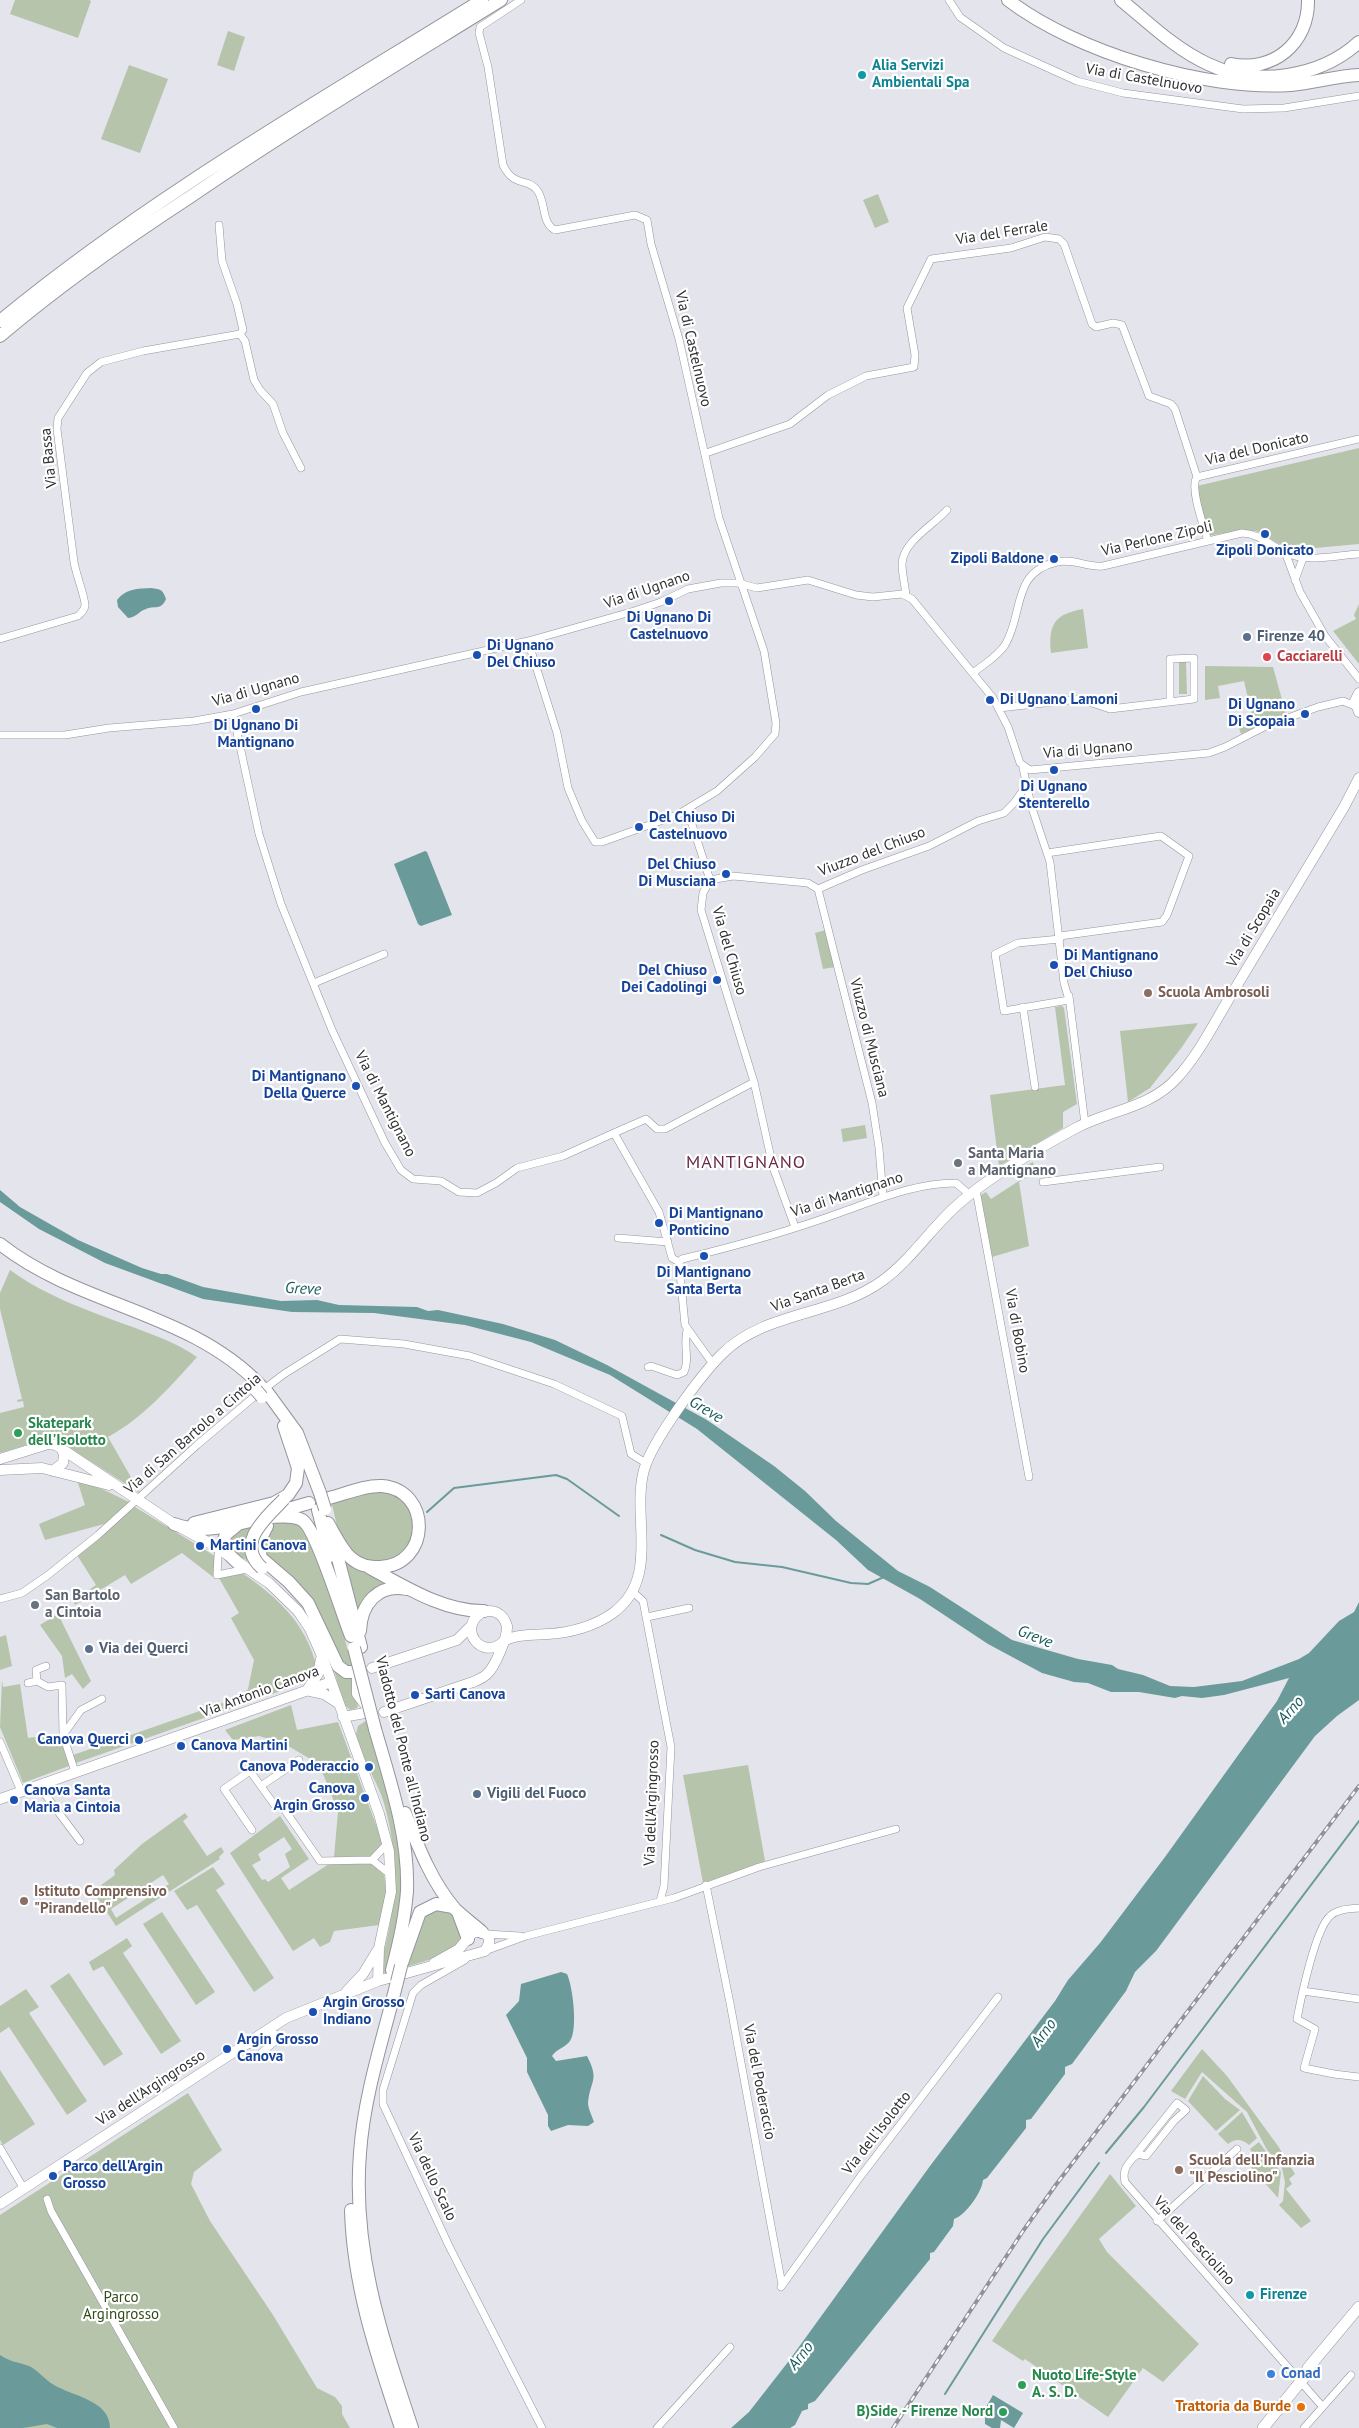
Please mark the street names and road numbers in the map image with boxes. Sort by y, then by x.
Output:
street label: Via di Castelnuovo [1084,60,1204,98]
street label: Via del Ferrale [955,217,1049,249]
street label: Via di Castelnuovo [671,289,715,409]
street label: Via Bassa [37,427,61,489]
street label: Via del Donicato [1204,428,1310,470]
street label: Via Perlone Zipoli [1100,517,1214,561]
street label: Via di Ugnano [602,567,692,613]
street label: Via di Ugnano [210,669,302,711]
street label: Via di Ugnano [1042,737,1134,763]
street label: Viuzzo del Chiuso [816,823,928,881]
street label: Via di Scopaia [1223,885,1285,971]
street label: Via del Chiuso [708,905,750,997]
street label: Viuzzo di Musciana [846,977,892,1099]
street label: Via di Mantignano [351,1048,419,1160]
street label: Via di Mantignano [789,1168,905,1222]
street label: Via Santa Berta [769,1266,867,1316]
street label: Via di Bobino [1001,1287,1033,1375]
street label: Via di San Bartolo a Cintoia [121,1370,265,1498]
street label: Viadotto del Ponte all'Indiano [371,1654,435,1844]
street label: Via Antonio Canova [198,1662,322,1722]
street label: Via dell'Argingrosso [641,1740,663,1866]
street label: Via del Poderaccio [739,2023,779,2141]
street label: Via dell'Argingrosso [93,2046,209,2130]
street label: Via dell'Isolotto [839,2088,915,2178]
street label: Via dello Scalo [404,2130,460,2224]
street label: Via del Pesciolino [1149,2193,1239,2289]

